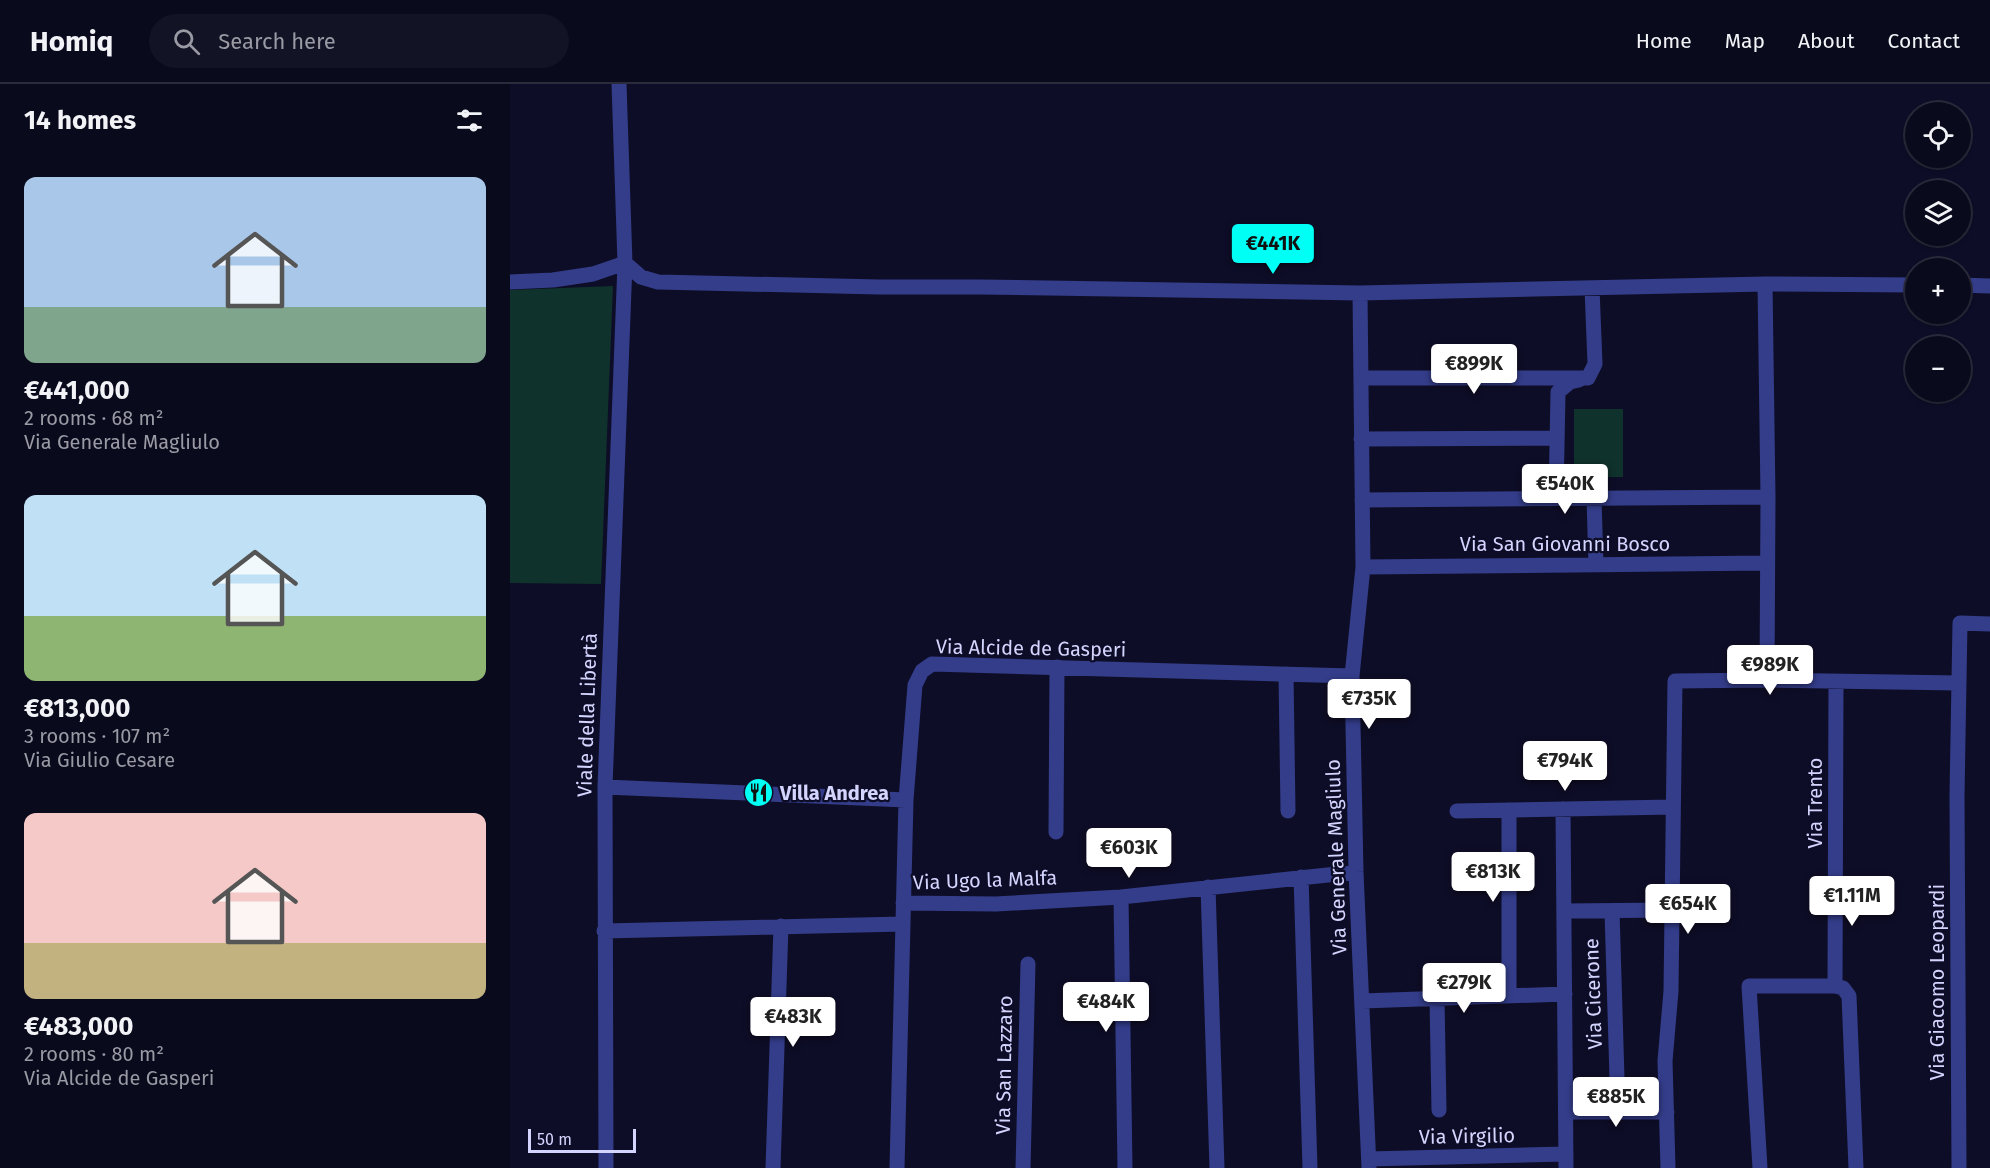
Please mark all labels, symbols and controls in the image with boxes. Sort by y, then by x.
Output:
search box [149,14,569,68]
text: Homiq [30,25,113,58]
icon: search [170,25,203,58]
text: Search here [218,28,336,55]
text: Home [1636,28,1692,54]
text: Map [1725,28,1765,54]
text: About [1798,28,1855,54]
text: Contact [1888,28,1960,54]
map controls [1905,102,1971,402]
button: locate [1905,102,1971,168]
icon: filters [453,104,486,137]
text: 14 homes [24,105,136,136]
button: layers [1905,180,1971,246]
icon: home [201,216,309,324]
pin: €441K [1231,224,1315,275]
text: €441K [1246,231,1300,255]
button: + [1905,258,1971,324]
button: − [1905,336,1971,402]
pin: €899K [1432,344,1516,395]
text: €899K [1445,351,1503,375]
text: €441,000 [24,375,130,406]
text: 2 rooms · 68 m² [24,406,164,430]
text: Via Generale Magliulo [24,430,220,454]
pin: €540K [1523,464,1607,515]
text: €540K [1536,471,1594,495]
street label: Via San Giovanni Bosco [1460,532,1670,556]
icon: home [201,534,309,642]
street label: Viale della Libertà [572,633,602,797]
street label: Via Alcide de Gasperi [936,634,1126,662]
pin: €989K [1728,645,1812,696]
text: €989K [1741,652,1799,676]
pin: €735K [1327,679,1411,730]
text: €735K [1342,686,1396,710]
text: €813,000 [24,693,130,724]
text: 3 rooms · 107 m² [24,724,170,748]
pin: €794K [1523,741,1607,792]
text: Via Giulio Cesare [24,748,175,772]
text: €794K [1537,748,1593,772]
street label: Via Trento [1803,757,1827,849]
street label: Via Generale Magliulo [1321,759,1351,955]
restaurant icon: Villa Andrea [743,777,775,809]
place label: Villa Andrea [779,781,889,805]
pin: €603K [1087,828,1171,879]
text: €603K [1100,835,1158,859]
icon: home [201,852,309,960]
pin: €813K [1451,852,1535,903]
text: €813K [1466,859,1520,883]
street label: Via Ugo la Malfa [912,865,1058,895]
pin: €1.11M [1803,876,1901,927]
text: €1.11M [1823,883,1881,907]
pin: €654K [1646,884,1730,935]
street label: Via Giacomo Leopardi [1925,884,1949,1080]
text: €654K [1659,891,1717,915]
street label: Via Cicerone [1579,938,1607,1050]
pin: €279K [1422,963,1506,1014]
text: €279K [1437,970,1491,994]
pin: €484K [1064,982,1148,1033]
text: €484K [1077,989,1135,1013]
street label: Via San Lazzaro [991,995,1017,1135]
pin: €483K [751,997,835,1048]
text: €483K [764,1004,822,1028]
text: €483,000 [24,1011,133,1042]
text: 2 rooms · 80 m² [24,1042,164,1066]
text: Via Alcide de Gasperi [24,1066,214,1090]
pin: €885K [1574,1077,1658,1128]
text: €885K [1587,1084,1645,1108]
street label: Via Virgilio [1419,1123,1515,1149]
scale bar [528,1126,636,1154]
text: 50 m [537,1130,572,1149]

